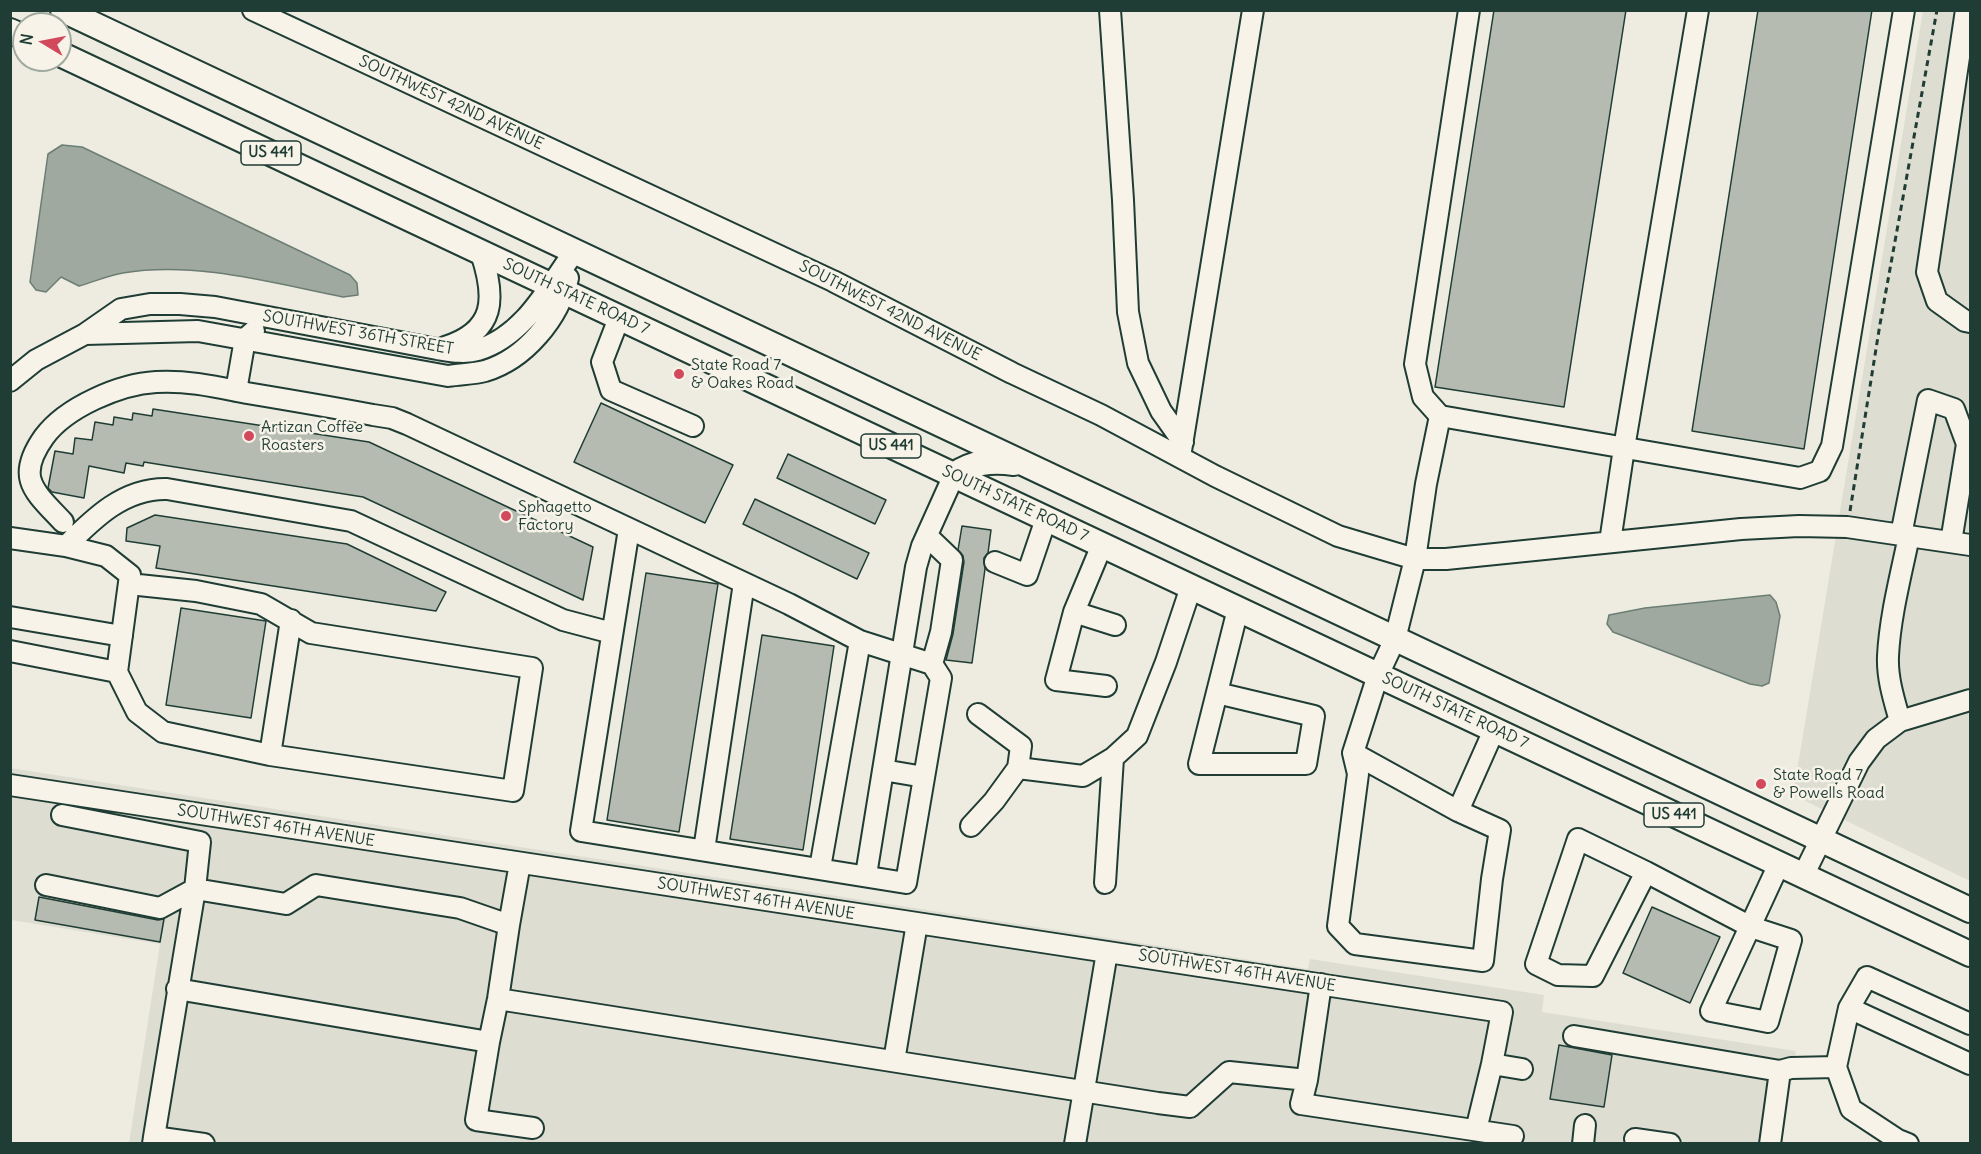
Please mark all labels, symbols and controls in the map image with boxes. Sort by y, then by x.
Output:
north arrow [12,12,72,72]
text: N [15,32,37,46]
street label: SOUTHWEST 42ND AVENUE [356,52,546,154]
road number: US 441 [241,141,301,165]
street label: SOUTH STATE ROAD 7 [500,255,652,339]
street label: SOUTHWEST 42ND AVENUE [796,257,984,365]
street label: SOUTHWEST 36TH STREET [261,307,455,359]
place label: State Road 7 & Oakes Road [691,355,794,393]
marker: State Road 7 & Oakes Road [672,367,686,381]
place label: Artizan Coffee Roasters [261,417,363,455]
marker: Artizan Coffee Roasters [242,429,256,443]
road number: US 441 [861,434,921,458]
street label: SOUTH STATE ROAD 7 [939,462,1091,546]
place label: Sphagetto Factory [518,497,592,535]
marker: Sphagetto Factory [499,509,513,523]
street label: SOUTH STATE ROAD 7 [1379,669,1531,753]
place label: State Road 7 & Powells Road [1773,765,1884,803]
marker: State Road 7 & Powells Road [1754,777,1768,791]
street label: SOUTHWEST 46TH AVENUE [176,801,376,851]
road number: US 441 [1644,803,1704,827]
street label: SOUTHWEST 46TH AVENUE [656,874,856,924]
street label: SOUTHWEST 46TH AVENUE [1137,946,1337,996]

